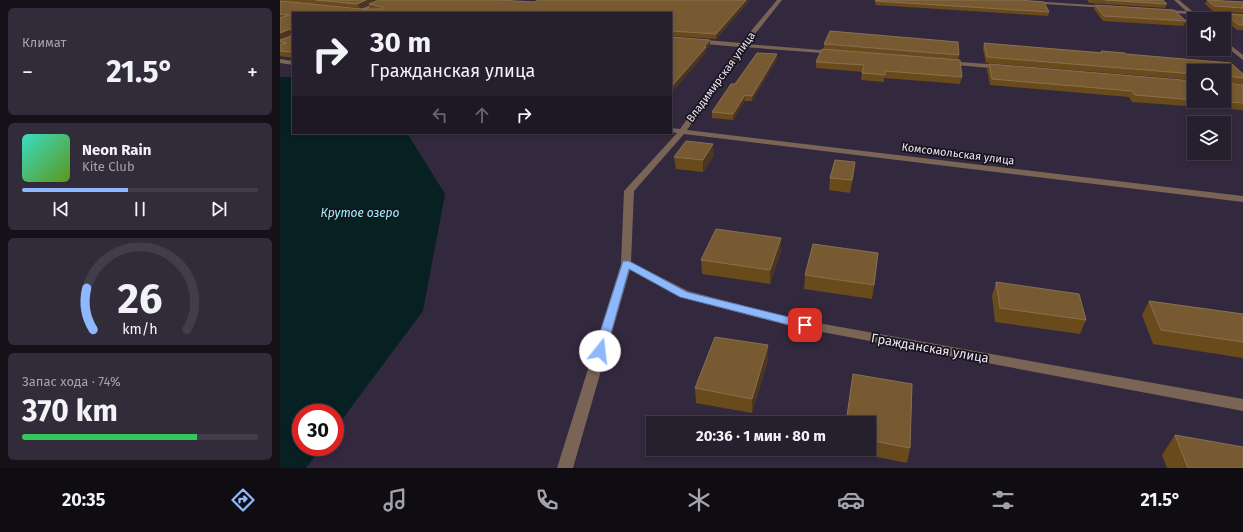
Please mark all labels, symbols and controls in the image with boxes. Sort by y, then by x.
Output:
map controls [1187,12,1231,160]
button: sound [1187,12,1231,56]
text: 30 m [370,26,431,59]
icon: right [304,28,356,80]
street label: Владимирская улица [684,29,758,125]
text: Климат [22,35,66,50]
text: 21.5° [106,54,174,90]
text: − [22,59,33,86]
text: + [247,59,258,86]
text: Гражданская улица [370,60,535,82]
button: search [1187,64,1231,108]
icon: left [429,104,451,126]
icon: ahead [471,104,493,126]
icon: right [513,104,535,126]
button: layers [1187,116,1231,160]
text: Neon Rain [82,141,151,159]
street label: Комсомольская улица [901,141,1015,167]
text: Kite Club [82,159,135,174]
icon: previous [50,198,72,220]
icon: pause [129,198,151,220]
icon: next [208,198,230,220]
water label: Крутое озеро [321,206,399,220]
text: 26 [118,273,162,323]
pin [788,308,822,342]
icon: arrive [794,314,816,336]
text: km/h [122,320,158,337]
position arrow [579,330,621,372]
street label: Гражданская улица [870,330,990,366]
text: Запас хода · 74% [22,374,121,389]
text: 370 km [22,393,118,429]
speed limit sign: 30 [292,404,344,456]
text: 20:36 · 1 мин · 80 m [696,427,826,445]
icon: directions [229,486,257,514]
icon: music [381,486,409,514]
icon: phone [533,486,561,514]
icon: climate [685,486,713,514]
icon: car [837,486,865,514]
icon: filters [989,486,1017,514]
text: 20:35 [62,489,105,511]
text: 21.5° [1140,489,1181,511]

